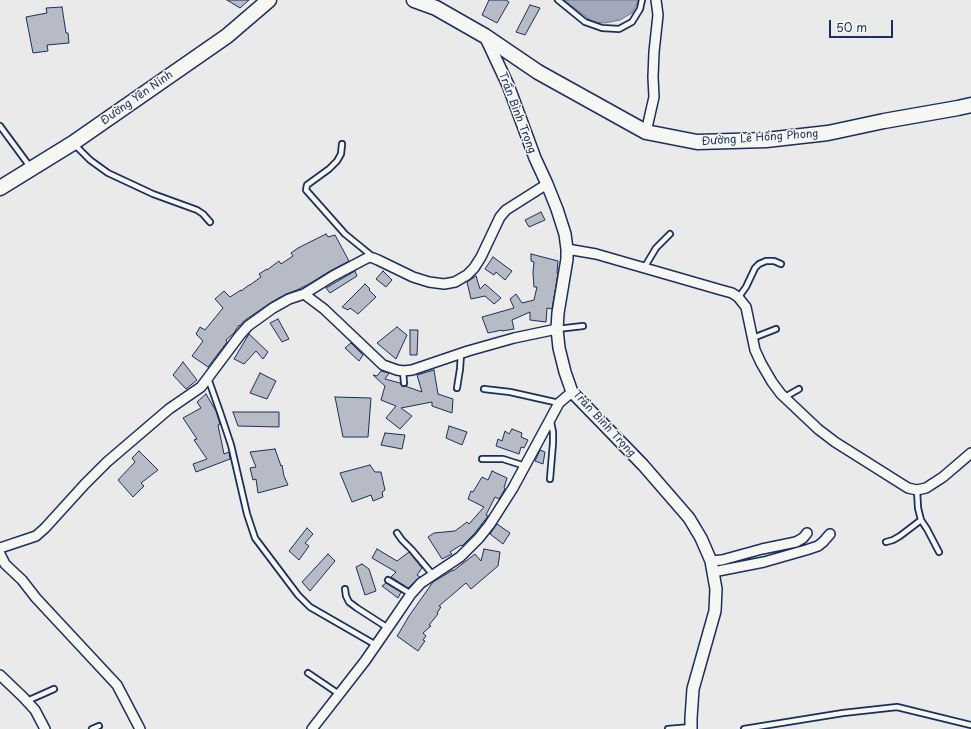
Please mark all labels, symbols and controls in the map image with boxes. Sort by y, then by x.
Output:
scale bar [831,12,895,38]
text: 50 m [836,18,867,36]
street label: Đường Yên Ninh [98,68,176,128]
street label: Trần Bình Trọng [495,70,539,156]
street label: Đường Lê Hồng Phong [701,127,819,149]
street label: Trần Bình Trọng [570,388,638,460]

